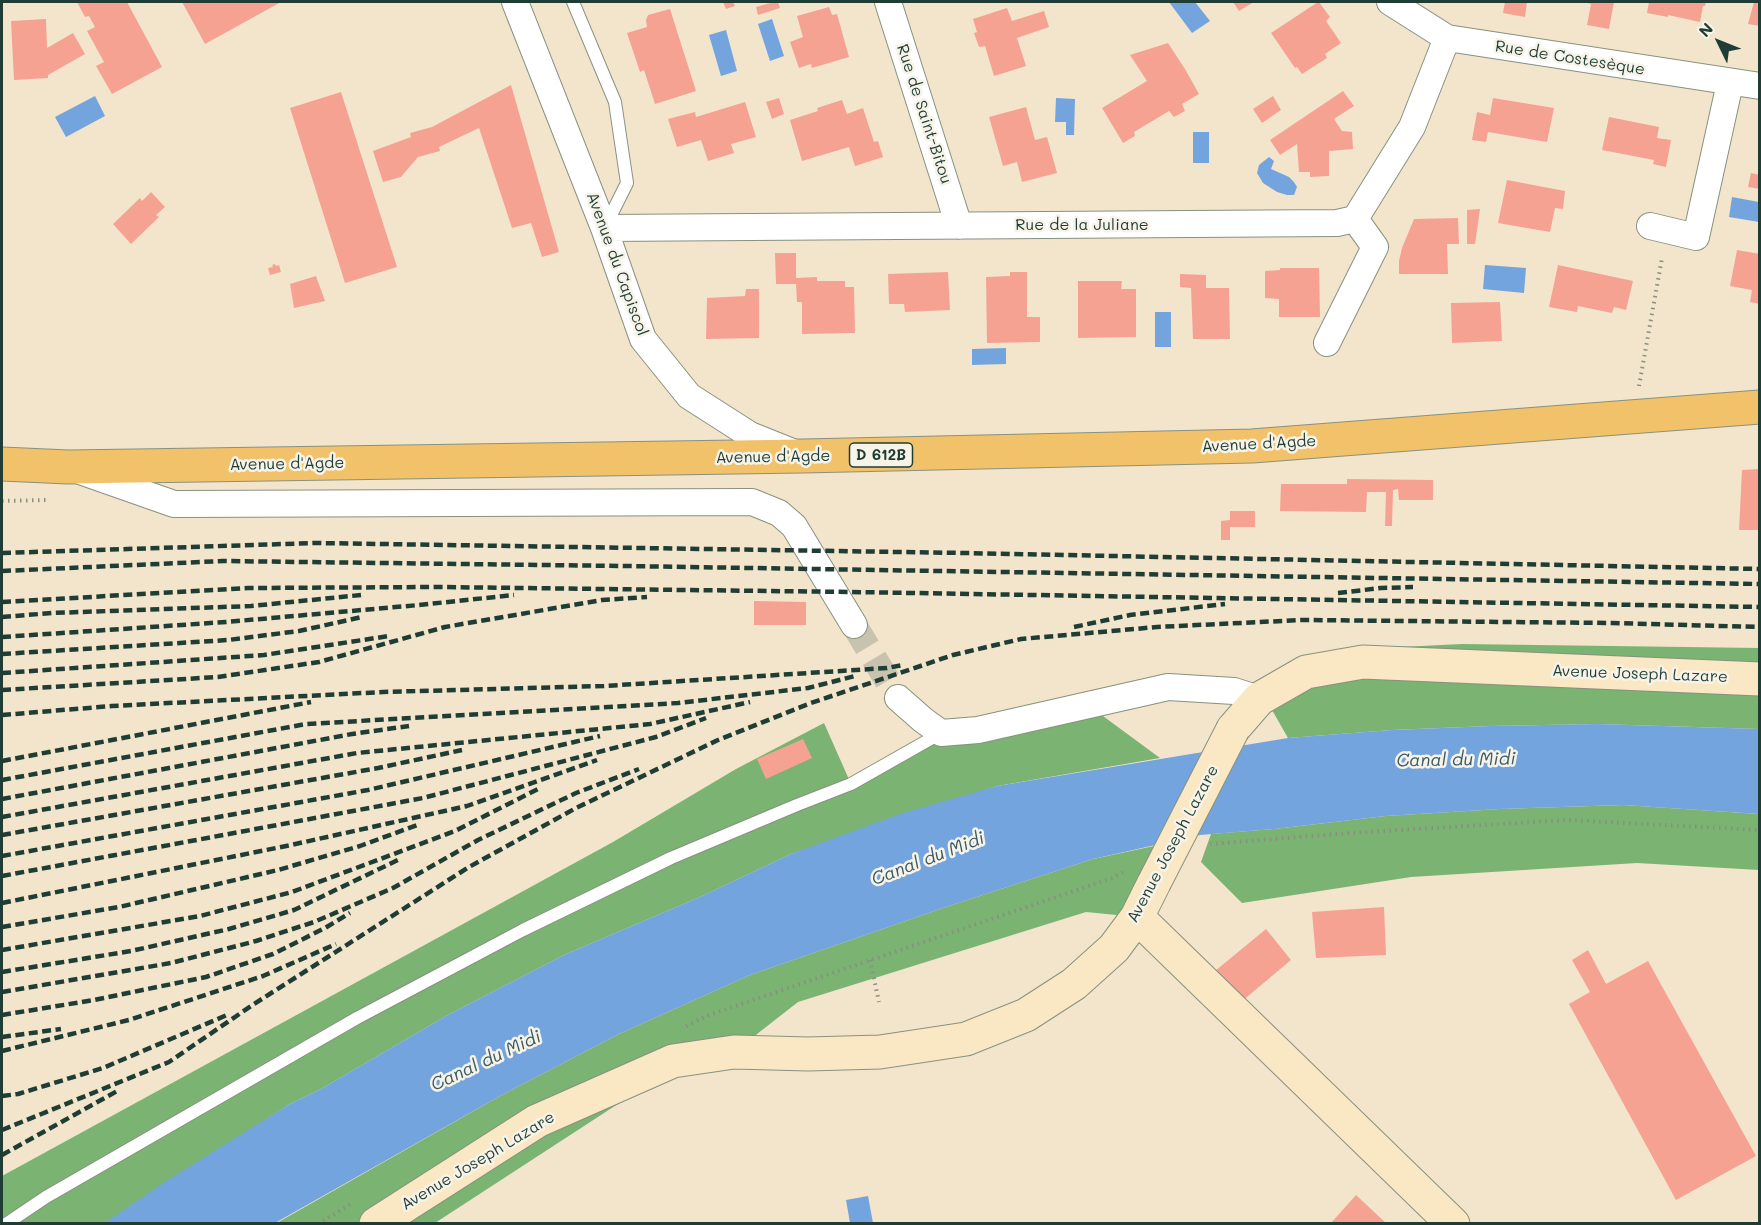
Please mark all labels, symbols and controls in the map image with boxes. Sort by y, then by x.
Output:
north arrow [1689,12,1749,72]
text: N [1694,18,1717,41]
street label: Rue de Costesèque [1494,37,1646,79]
street label: Rue de Saint-Bitou [892,42,956,186]
street label: Avenue du Capiscol [582,190,652,338]
street label: Rue de la Juliane [1015,215,1149,235]
street label: Avenue d'Agde [1201,431,1317,457]
road number: D 612B [850,443,912,467]
street label: Avenue d'Agde [716,446,830,468]
street label: Avenue d'Agde [230,453,344,475]
street label: Avenue Joseph Lazare [1552,661,1728,687]
water label: Canal du Midi [1396,748,1516,772]
street label: Avenue Joseph Lazare [1123,762,1223,926]
water label: Canal du Midi [868,828,988,890]
water label: Canal du Midi [427,1026,545,1096]
street label: Avenue Joseph Lazare [398,1108,558,1214]

